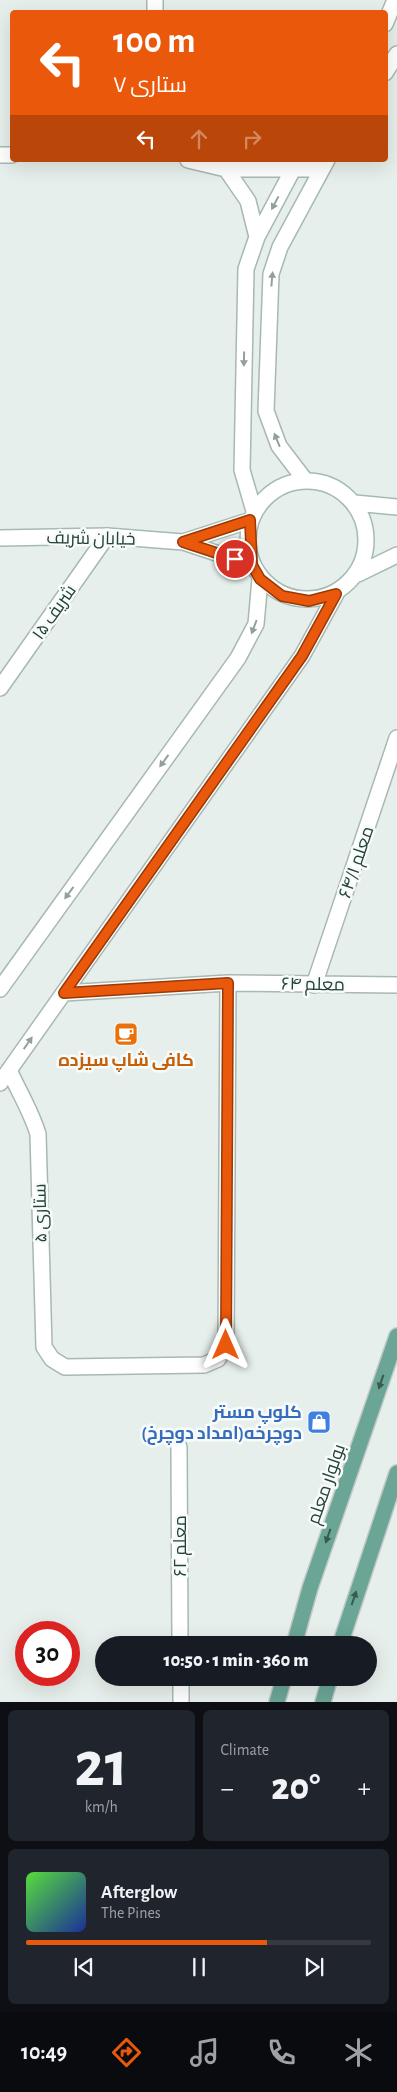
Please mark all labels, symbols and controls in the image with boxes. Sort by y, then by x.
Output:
text: 100 m [113,24,196,59]
icon: left [30,30,95,95]
text: ستاری ۷ [113,74,187,96]
icon: left [132,125,160,153]
icon: ahead [185,125,213,153]
icon: right [238,125,266,153]
one-way arrow [271,196,279,210]
one-way arrow [268,271,276,287]
one-way arrow [240,352,248,368]
one-way arrow [273,433,281,447]
street label: خیابان شریف [46,528,136,550]
pin [214,538,256,580]
icon: arrive [221,545,249,573]
street label: شریف ۱۵ [29,581,81,644]
one-way arrow [250,620,258,635]
one-way arrow [159,754,169,768]
street label: معلم ۶۴/۱ [336,824,380,901]
one-way arrow [64,886,74,900]
street label: معلم ۶۴ [281,975,345,997]
cafe icon: کافی شاپ سیزده [113,1021,139,1047]
one-way arrow [23,1036,33,1050]
place label: کافی شاپ سیزده [58,1051,194,1072]
street label: ستاری ۵ [31,1183,52,1243]
position arrow [199,1318,251,1370]
one-way arrow [377,1375,385,1390]
place label: کلوپ مستر دوچرخه(امداد دوچرخ) [141,1404,302,1445]
shop icon: کلوپ مستر دوچرخه(امداد دوچرخ) [306,1409,332,1435]
street label: بولوار معلم [305,1442,351,1527]
street label: معلم ۶۲ [172,1515,192,1577]
one-way arrow [324,1528,331,1543]
one-way arrow [351,1591,358,1606]
speed limit sign: 30 [15,1621,80,1686]
text: 10:50 · 1 min · 360 m [163,1651,309,1670]
text: 21 [74,1733,128,1798]
text: Climate [221,1742,269,1758]
text: 20° [271,1769,320,1807]
text: − [221,1775,234,1803]
text: + [358,1775,371,1803]
text: km/h [85,1799,118,1815]
text: Afterglow [101,1883,177,1902]
text: The Pines [101,1905,161,1921]
icon: previous [70,1953,98,1981]
icon: pause [185,1953,213,1981]
icon: next [300,1953,328,1981]
icon: directions [109,2035,144,2070]
icon: music [187,2035,222,2070]
icon: phone [264,2035,299,2070]
icon: climate [341,2035,376,2070]
text: 10:49 [21,2041,67,2063]

